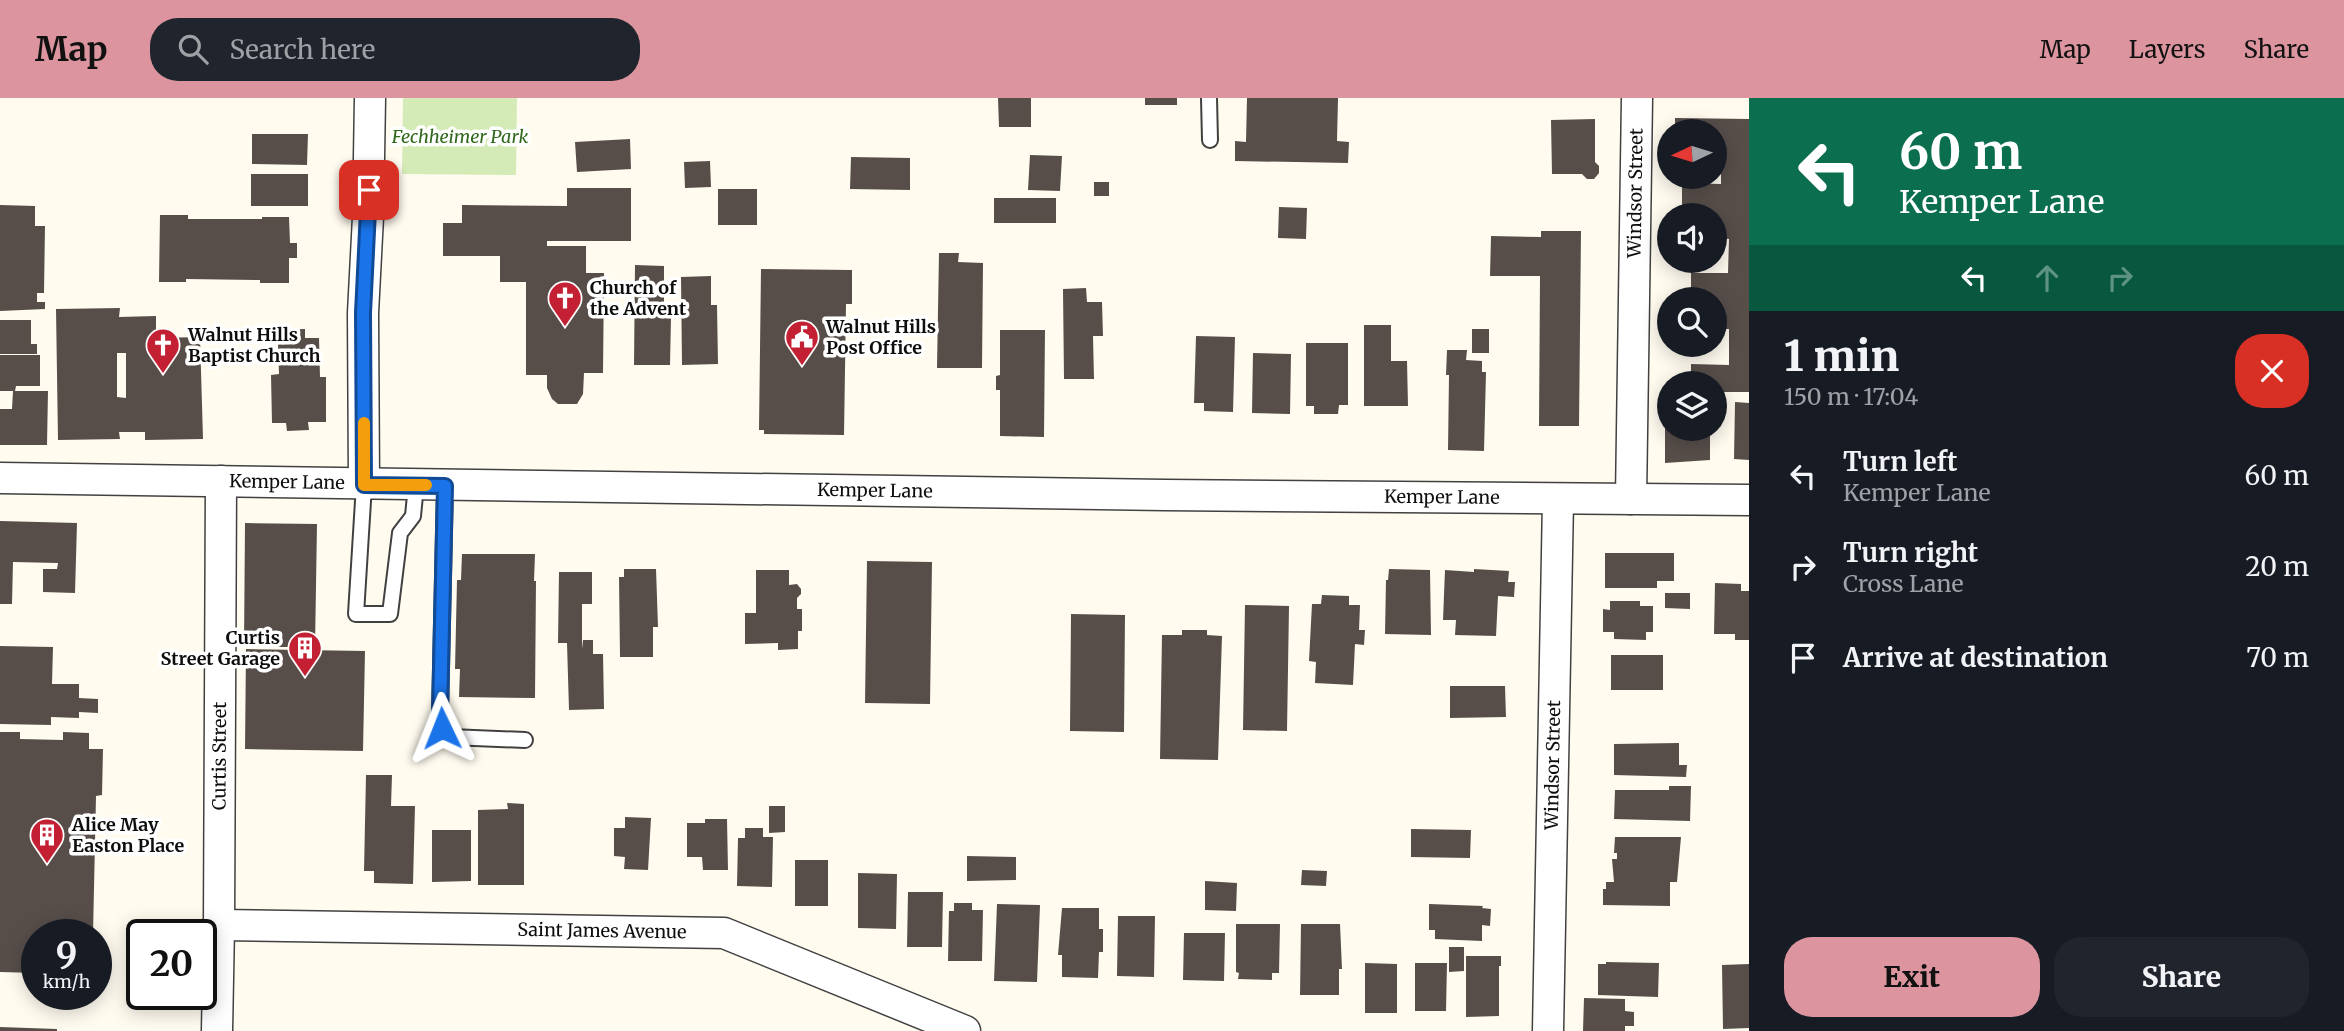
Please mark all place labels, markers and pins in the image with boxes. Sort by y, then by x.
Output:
pin [339,160,399,220]
place label: Church of the Advent [590,276,687,320]
church icon: Church of the Advent [546,279,584,328]
place label: Walnut Hills Post Office [825,315,936,359]
public building icon: Walnut Hills Post Office [783,318,821,367]
place label: Walnut Hills Baptist Church [187,323,320,367]
church icon: Walnut Hills Baptist Church [144,326,182,375]
place label: Curtis Street Garage [161,626,280,670]
building icon: Curtis Street Garage [286,629,324,678]
place label: Alice May Easton Place [71,813,184,857]
building icon: Alice May Easton Place [28,816,66,865]

